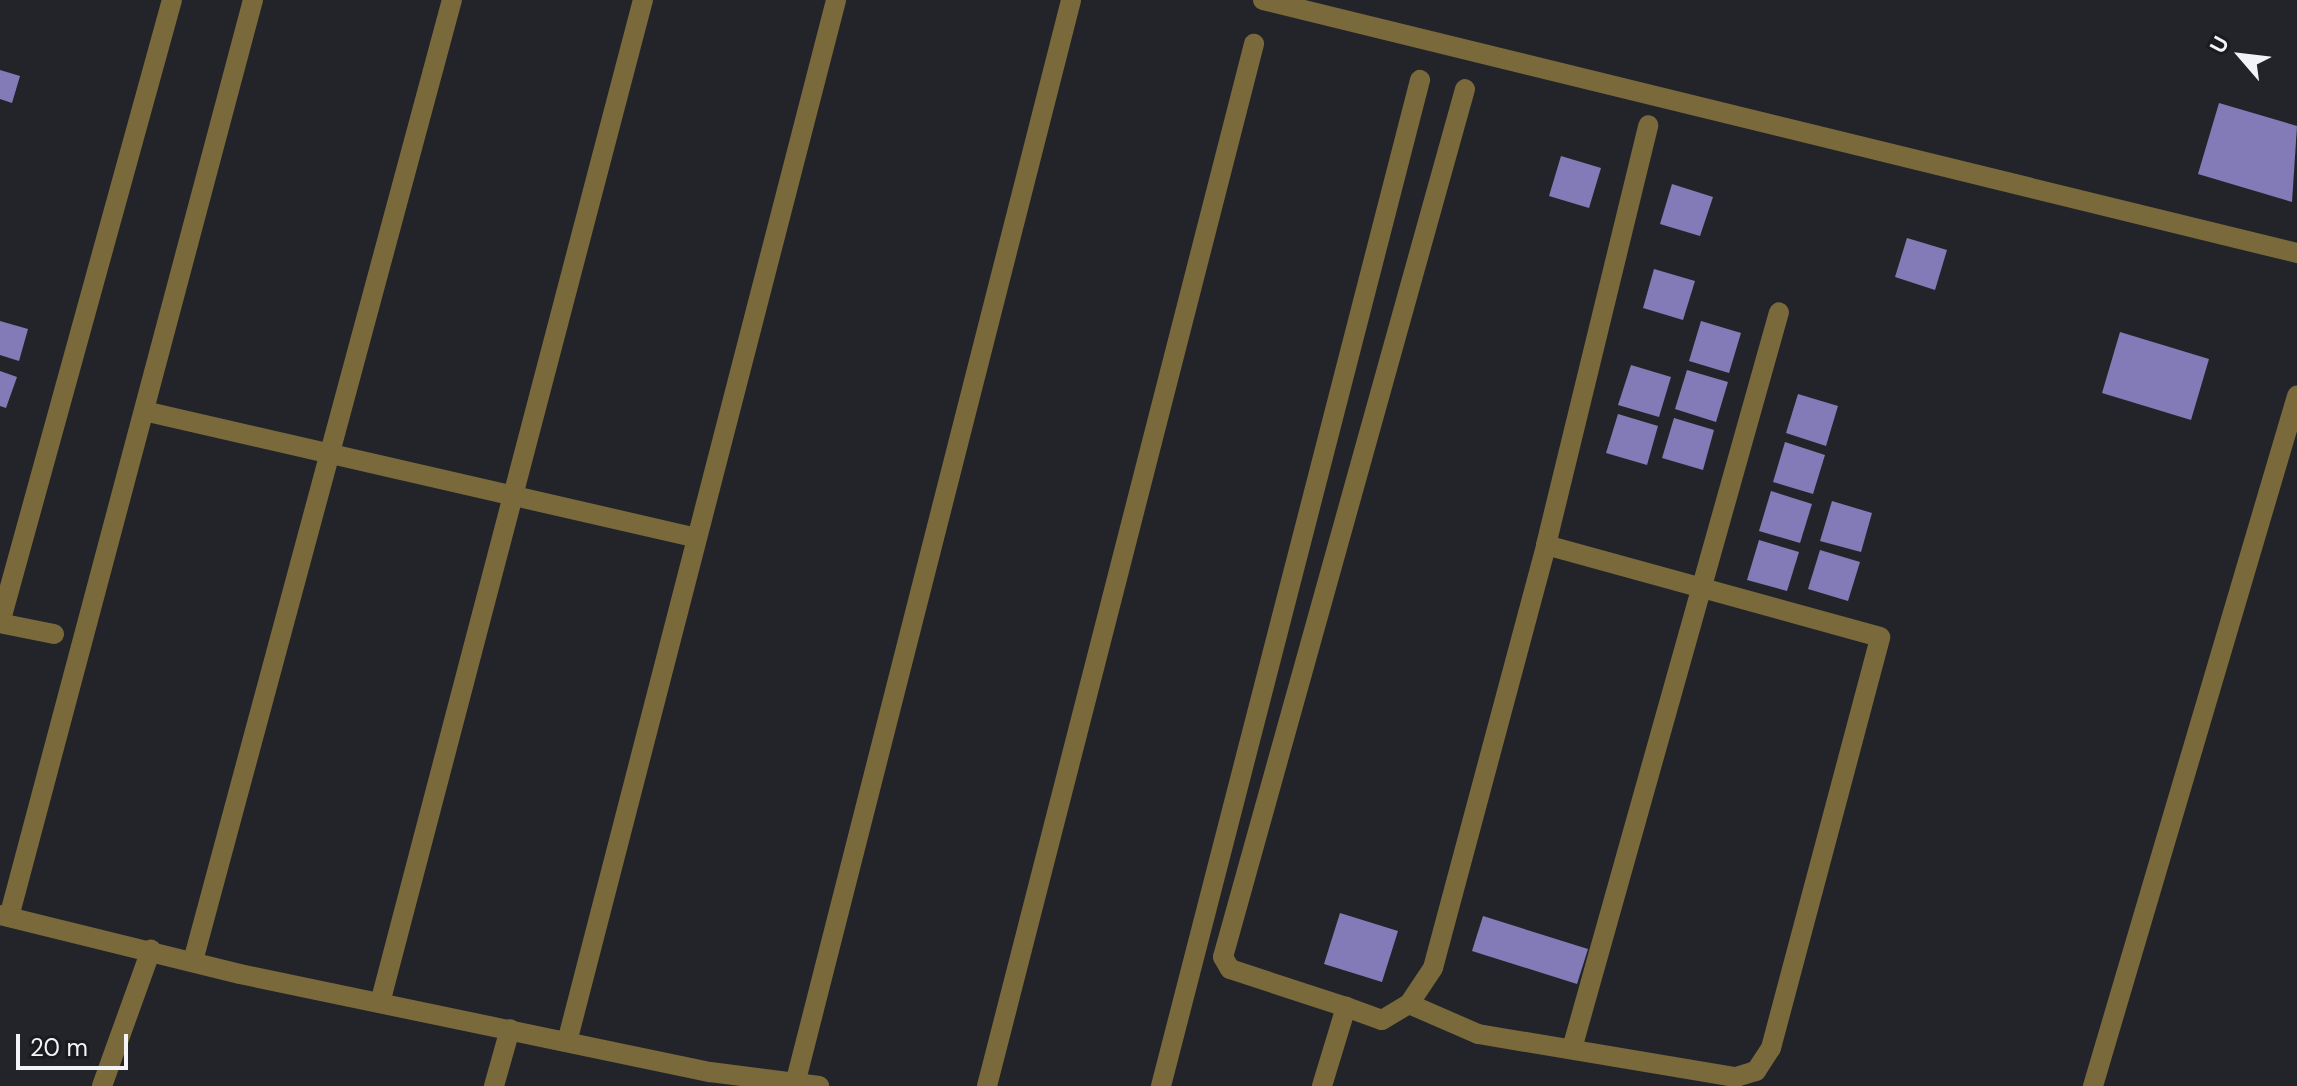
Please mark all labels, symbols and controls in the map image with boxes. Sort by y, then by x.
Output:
north arrow [2201,16,2281,96]
text: U [2203,31,2236,58]
scale bar [20,1018,132,1068]
text: 20 m [30,1032,88,1063]

